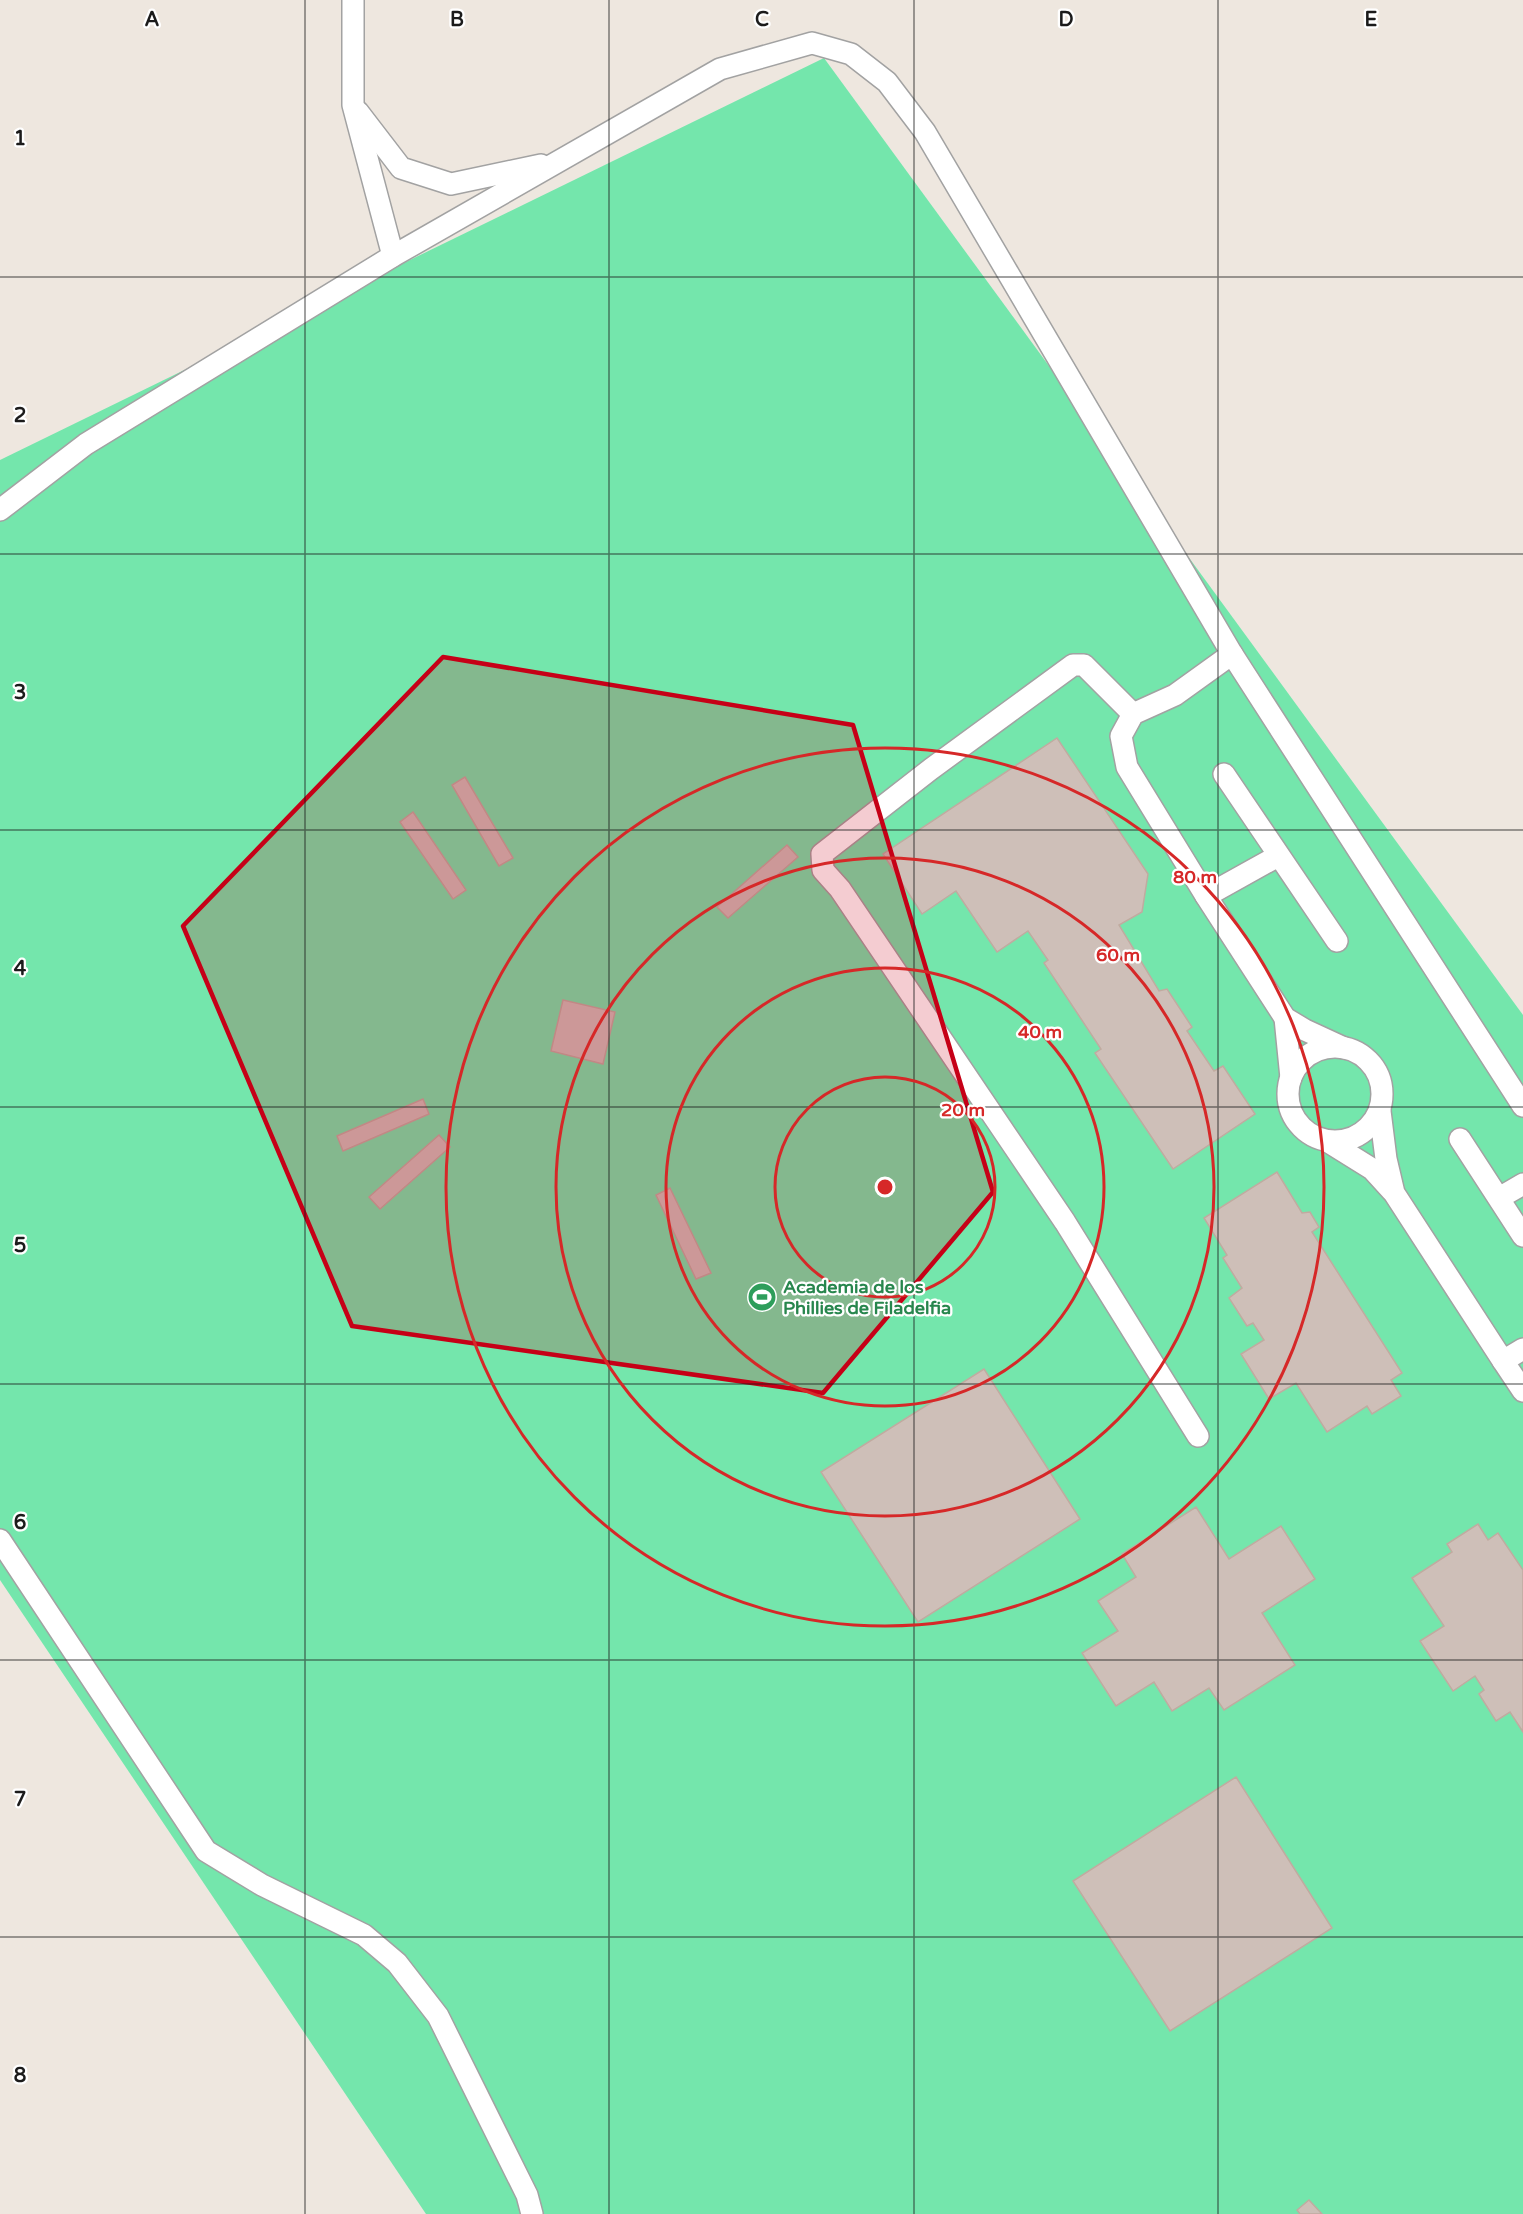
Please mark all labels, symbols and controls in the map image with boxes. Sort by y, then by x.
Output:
text: A [145,8,160,32]
text: B [450,8,464,32]
text: C [755,8,769,32]
text: D [1058,8,1074,32]
text: E [1365,8,1378,32]
text: 1 [14,127,26,151]
text: 2 [14,404,26,428]
text: 3 [14,681,26,705]
text: 80 m [1173,866,1217,888]
text: 60 m [1096,944,1140,966]
text: 4 [14,957,27,981]
text: 40 m [1018,1021,1062,1043]
text: 20 m [941,1099,985,1121]
centre of rings [875,1177,895,1197]
text: 5 [14,1234,26,1258]
place label: Academia de los Phillies de Filadelfia [783,1276,951,1319]
sports icon: Academia de los Phillies de Filadelfia [746,1281,778,1313]
text: 6 [14,1511,26,1535]
text: 7 [14,1788,26,1812]
text: 8 [14,2064,26,2088]

